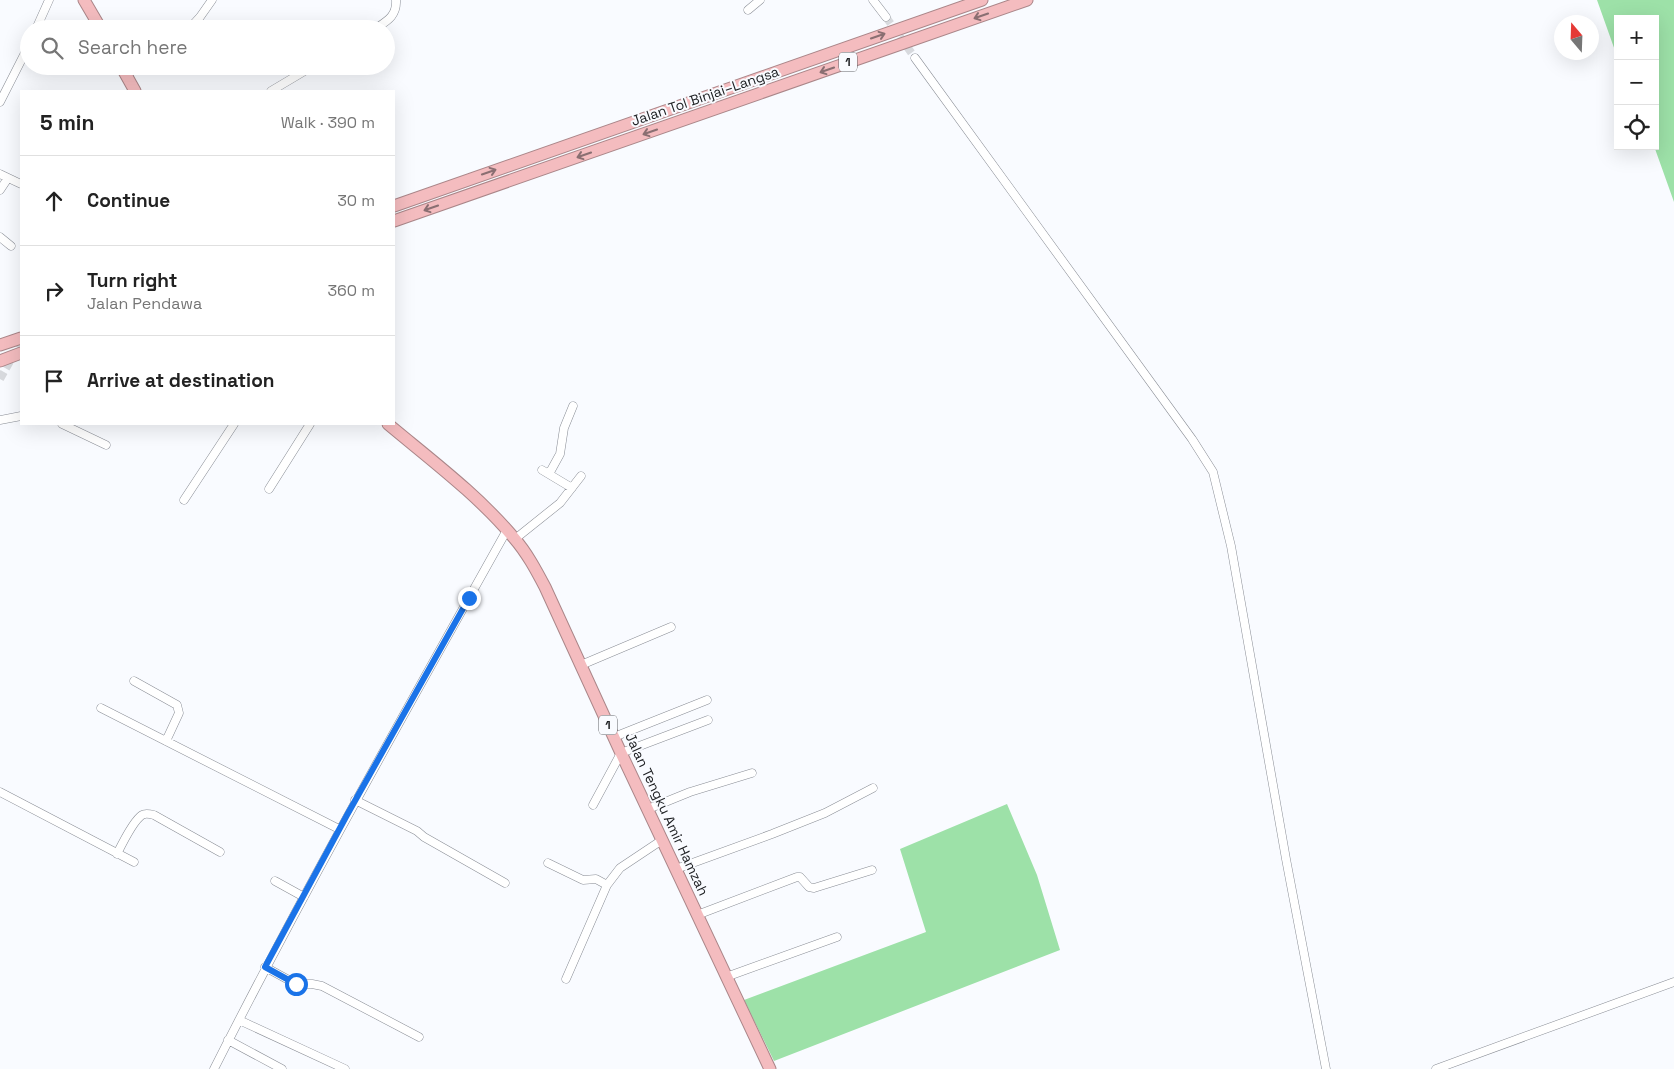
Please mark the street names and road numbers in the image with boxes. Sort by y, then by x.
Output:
road number: 1 [839,52,857,72]
street label: Jalan Tol Binjai–Langsa [629,62,781,130]
road number: 1 [599,716,617,734]
street label: Jalan Tengku Amir Hamzah [621,730,713,898]

